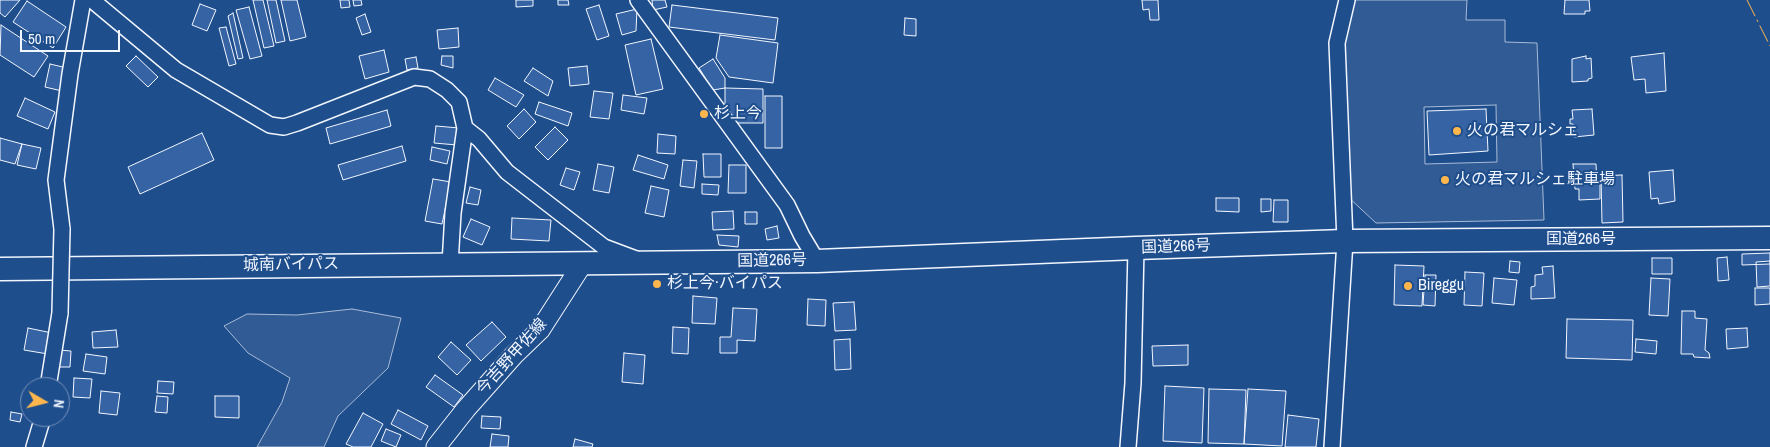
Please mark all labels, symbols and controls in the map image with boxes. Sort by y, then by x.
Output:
scale bar [22,20,122,52]
text: 50 m [28,28,55,49]
place label: 杉上今 [714,104,762,124]
marker: 杉上今 [698,108,710,120]
place label: 火の君マルシェ [1467,121,1579,141]
marker: 火の君マルシェ [1451,125,1463,137]
place label: 火の君マルシェ駐車場 [1455,170,1615,190]
marker: 火の君マルシェ駐車場 [1439,174,1451,186]
street label: 国道266号 [1546,230,1616,250]
street label: 国道266号 [1141,236,1211,258]
street label: 国道266号 [737,251,807,271]
street label: 城南バイパス [243,255,339,275]
place label: 杉上今·バイパス [667,274,783,294]
place label: Bireggu [1418,276,1464,296]
marker: 杉上今·バイパス [651,278,663,290]
marker: Bireggu [1402,280,1414,292]
street label: 今吉野甲佐線 [473,315,551,399]
north arrow [20,377,70,427]
text: N [49,399,68,409]

